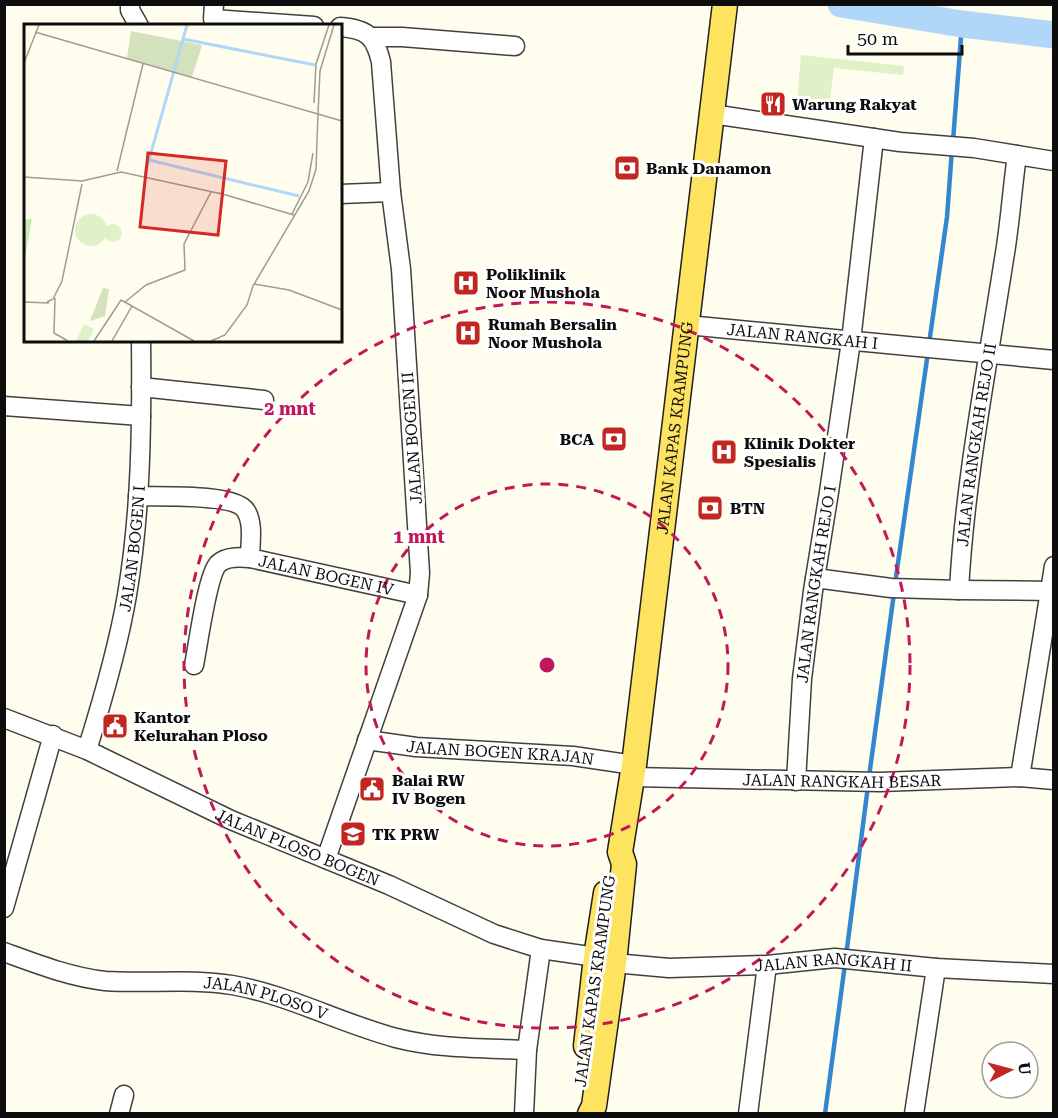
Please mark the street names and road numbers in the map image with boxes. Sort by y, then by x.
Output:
street label: JALAN RANGKAH I [726,319,879,353]
street label: JALAN KAPAS KRAMPUNG [652,320,697,535]
street label: JALAN RANGKAH REJO II [953,342,1000,547]
street label: JALAN BOGEN II [398,371,426,505]
street label: JALAN RANGKAH REJO I [792,484,839,684]
street label: JALAN BOGEN I [115,485,148,613]
street label: JALAN BOGEN IV [257,551,396,599]
street label: JALAN BOGEN KRAJAN [405,736,596,769]
street label: JALAN RANGKAH BESAR [742,770,942,792]
street label: JALAN PLOSO BOGEN [212,804,383,890]
street label: JALAN KAPAS KRAMPUNG [571,873,619,1088]
street label: JALAN RANGKAH II [754,949,913,975]
street label: JALAN PLOSO V [203,972,331,1024]

